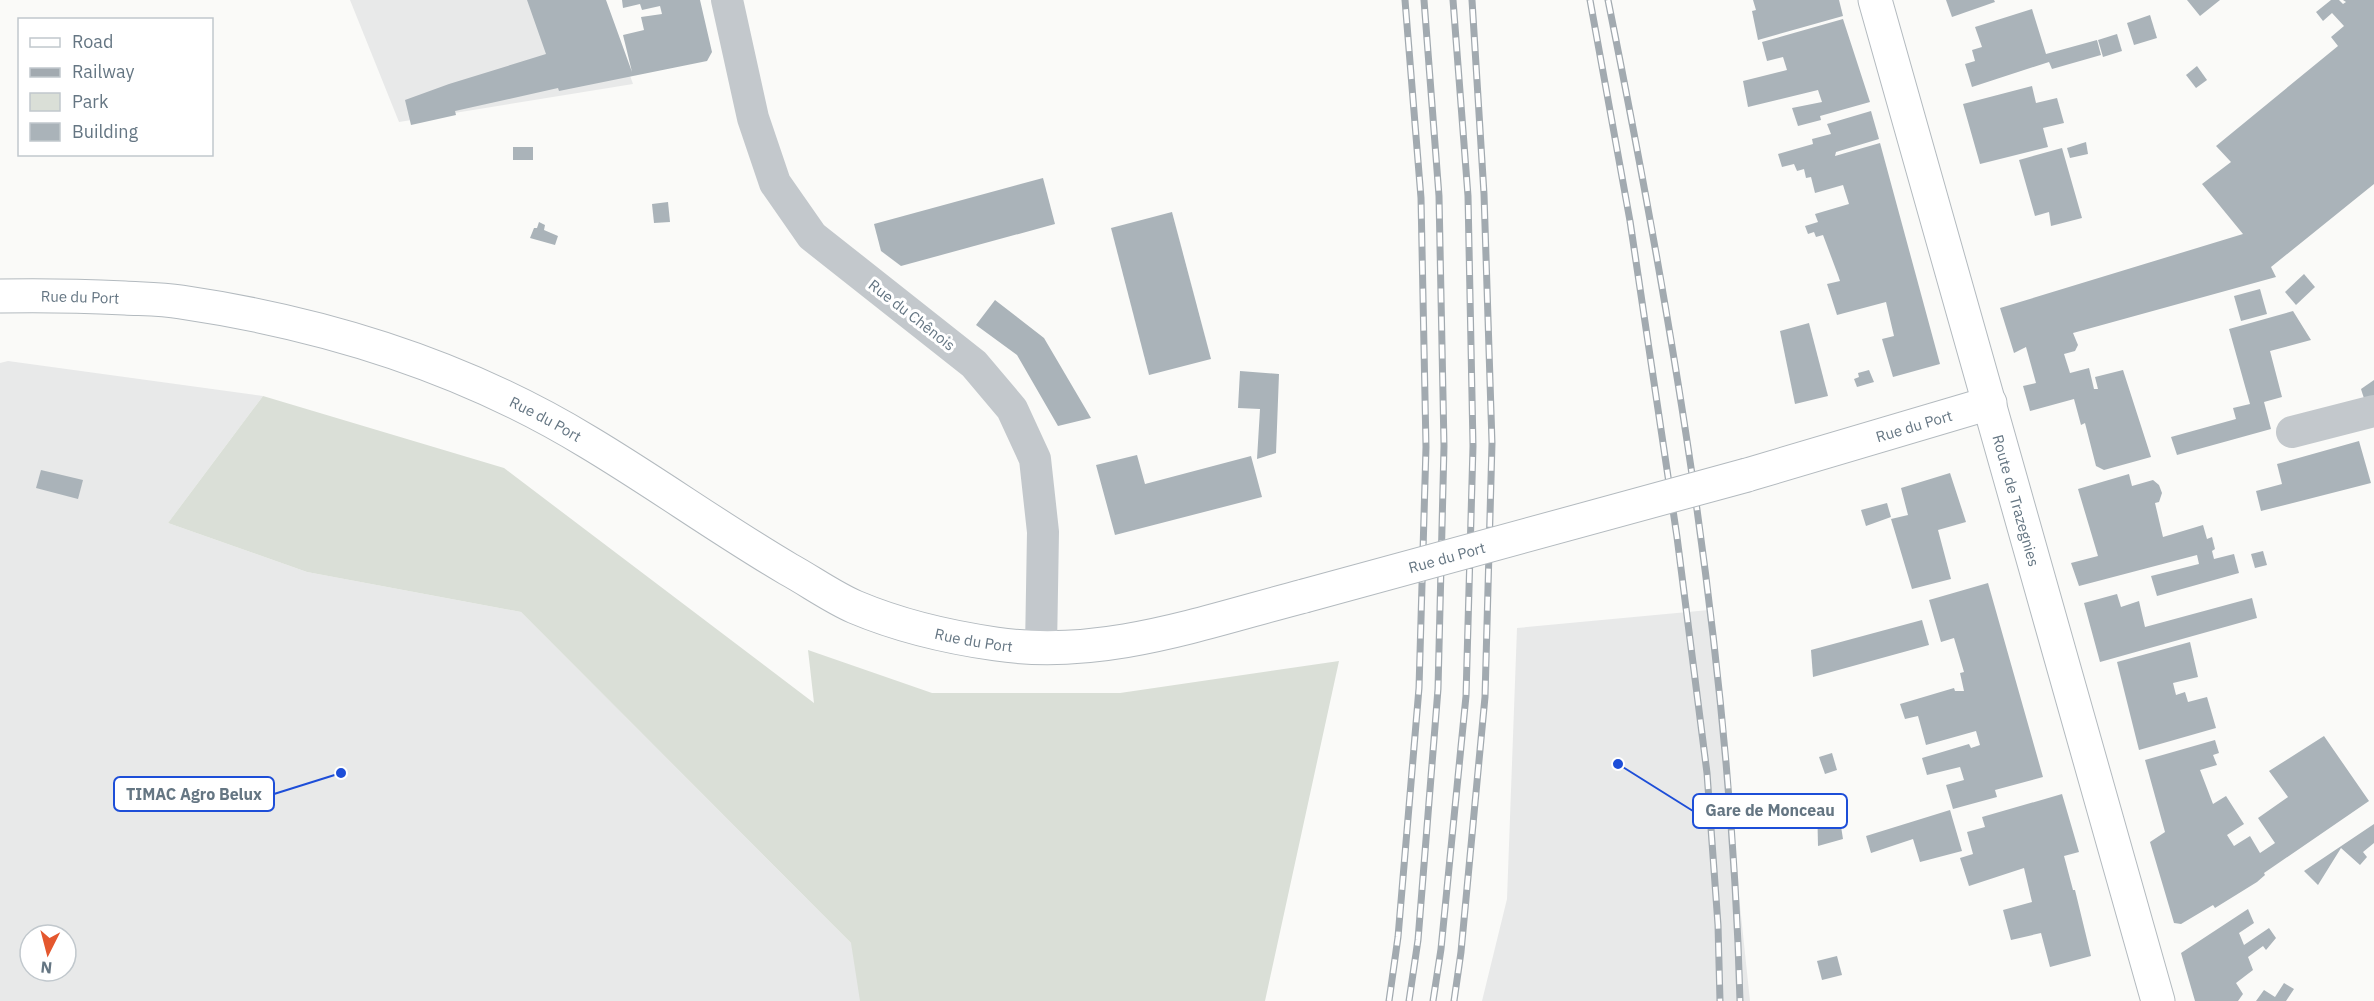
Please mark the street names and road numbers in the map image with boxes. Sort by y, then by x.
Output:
street label: Rue du Chênois [865,275,959,355]
street label: Rue du Port [41,286,120,307]
street label: Rue du Port [507,392,585,446]
street label: Rue du Port [1873,405,1954,446]
street label: Route de Trazegnies [1989,432,2044,568]
street label: Rue du Port [1406,537,1487,577]
street label: Rue du Port [933,623,1014,656]

